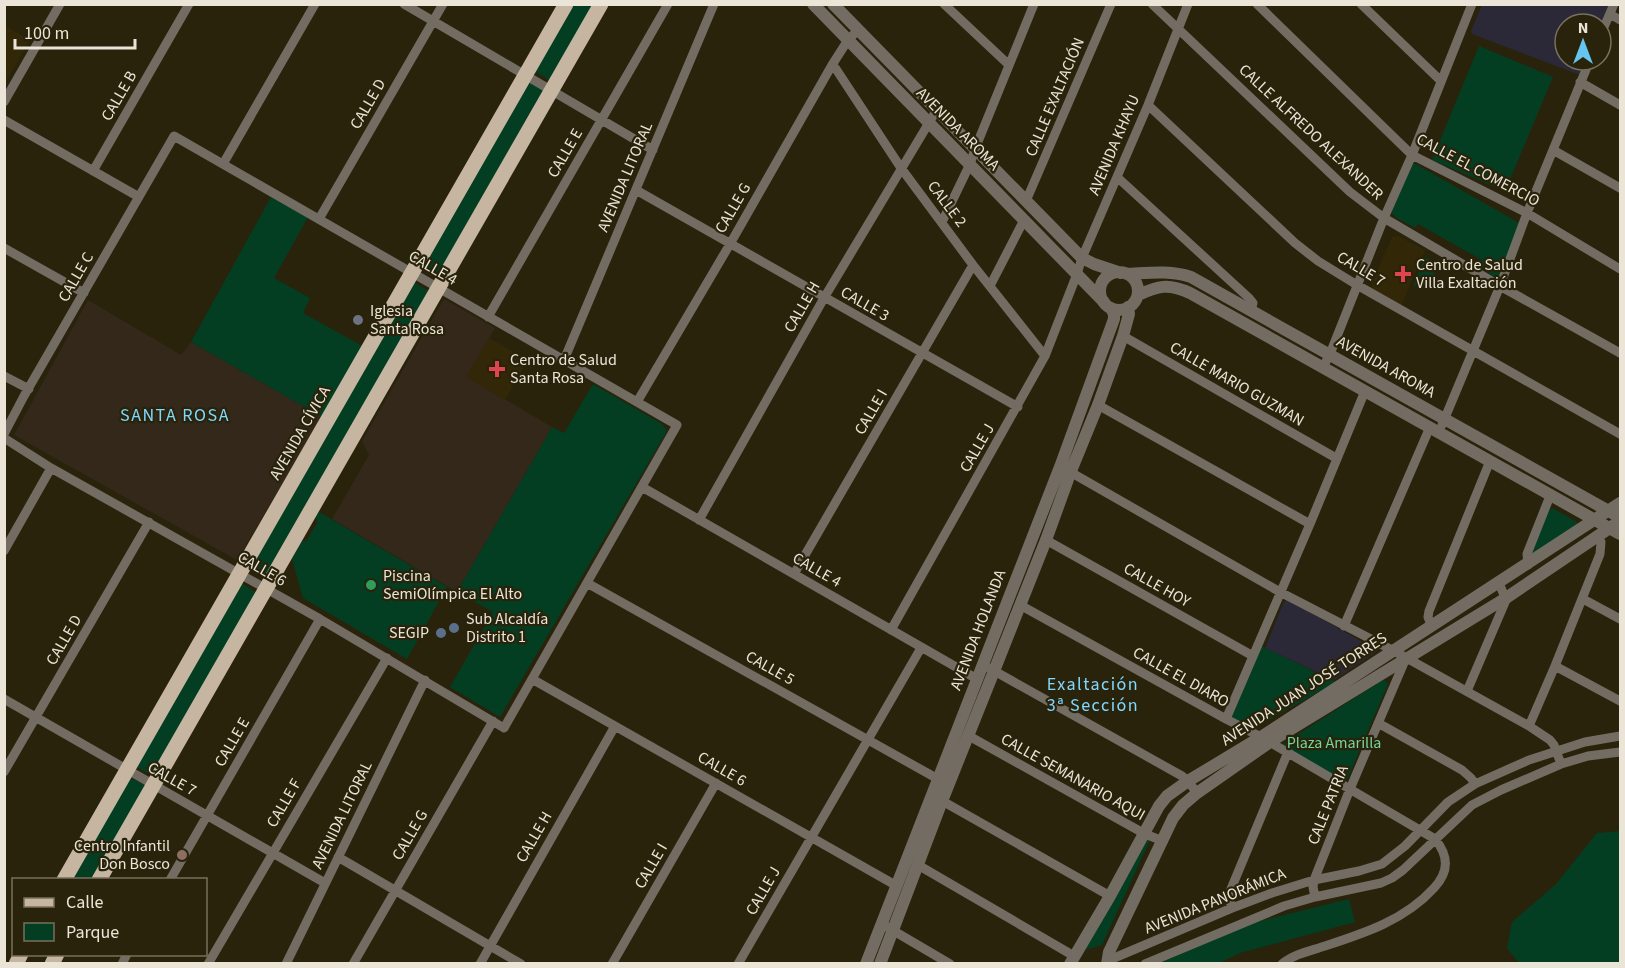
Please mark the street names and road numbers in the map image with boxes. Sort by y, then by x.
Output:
street label: CALLE EXALTACIÓN [1020,34,1090,160]
street label: CALLE ALFREDO ALEXANDER [1234,59,1388,205]
street label: CALLE B [96,67,142,125]
street label: CALLE D [345,75,391,133]
street label: AVENIDA AROMA [911,82,1005,176]
street label: AVENIDA KHAYU [1083,91,1145,199]
street label: AVENIDA LITORAL [592,118,658,235]
street label: CALLE E [542,124,588,182]
street label: CALLE EL COMERCIO [1412,128,1544,212]
street label: CALLE 2 [922,176,972,232]
street label: CALLE G [710,179,756,237]
street label: CALLE 4 [405,245,461,291]
street label: CALLE 7 [1333,246,1389,292]
street label: CALLE C [53,248,99,306]
street label: CALLE H [779,277,825,337]
street label: CALLE 3 [837,281,893,327]
street label: AVENIDA AROMA [1333,331,1440,403]
street label: CALLE MARIO GUZMAN [1166,336,1308,432]
street label: AVENIDA CÍVICA [264,382,336,484]
street label: CALLE I [849,385,893,439]
street label: CALLE J [954,420,1000,476]
street label: CALLE 6 [234,546,290,592]
street label: CALLE 4 [789,547,845,593]
street label: CALLE HOY [1120,558,1195,613]
street label: AVENIDA HOLANDA [945,566,1011,693]
street label: CALLE D [41,611,87,669]
street label: AVENIDA JUAN JOSÉ TORRES [1217,627,1391,751]
street label: CALLE EL DIARO [1129,641,1233,713]
street label: CALLE 5 [742,646,799,690]
street label: CALLE E [209,713,255,771]
street label: CALLE SEMANARIO AQUI [997,728,1149,826]
street label: CALLE 6 [694,746,750,792]
street label: CALLE 7 [144,757,201,801]
street label: AVENIDA LITORAL [306,757,378,873]
street label: CALE PATRIA [1302,762,1354,848]
street label: CALLE F [261,775,307,831]
street label: CALLE G [387,806,433,864]
street label: CALLE H [511,807,557,867]
street label: CALLE I [629,839,673,893]
street label: AVENIDA PANORÁMICA [1141,862,1289,939]
street label: CALLE J [740,863,786,919]

